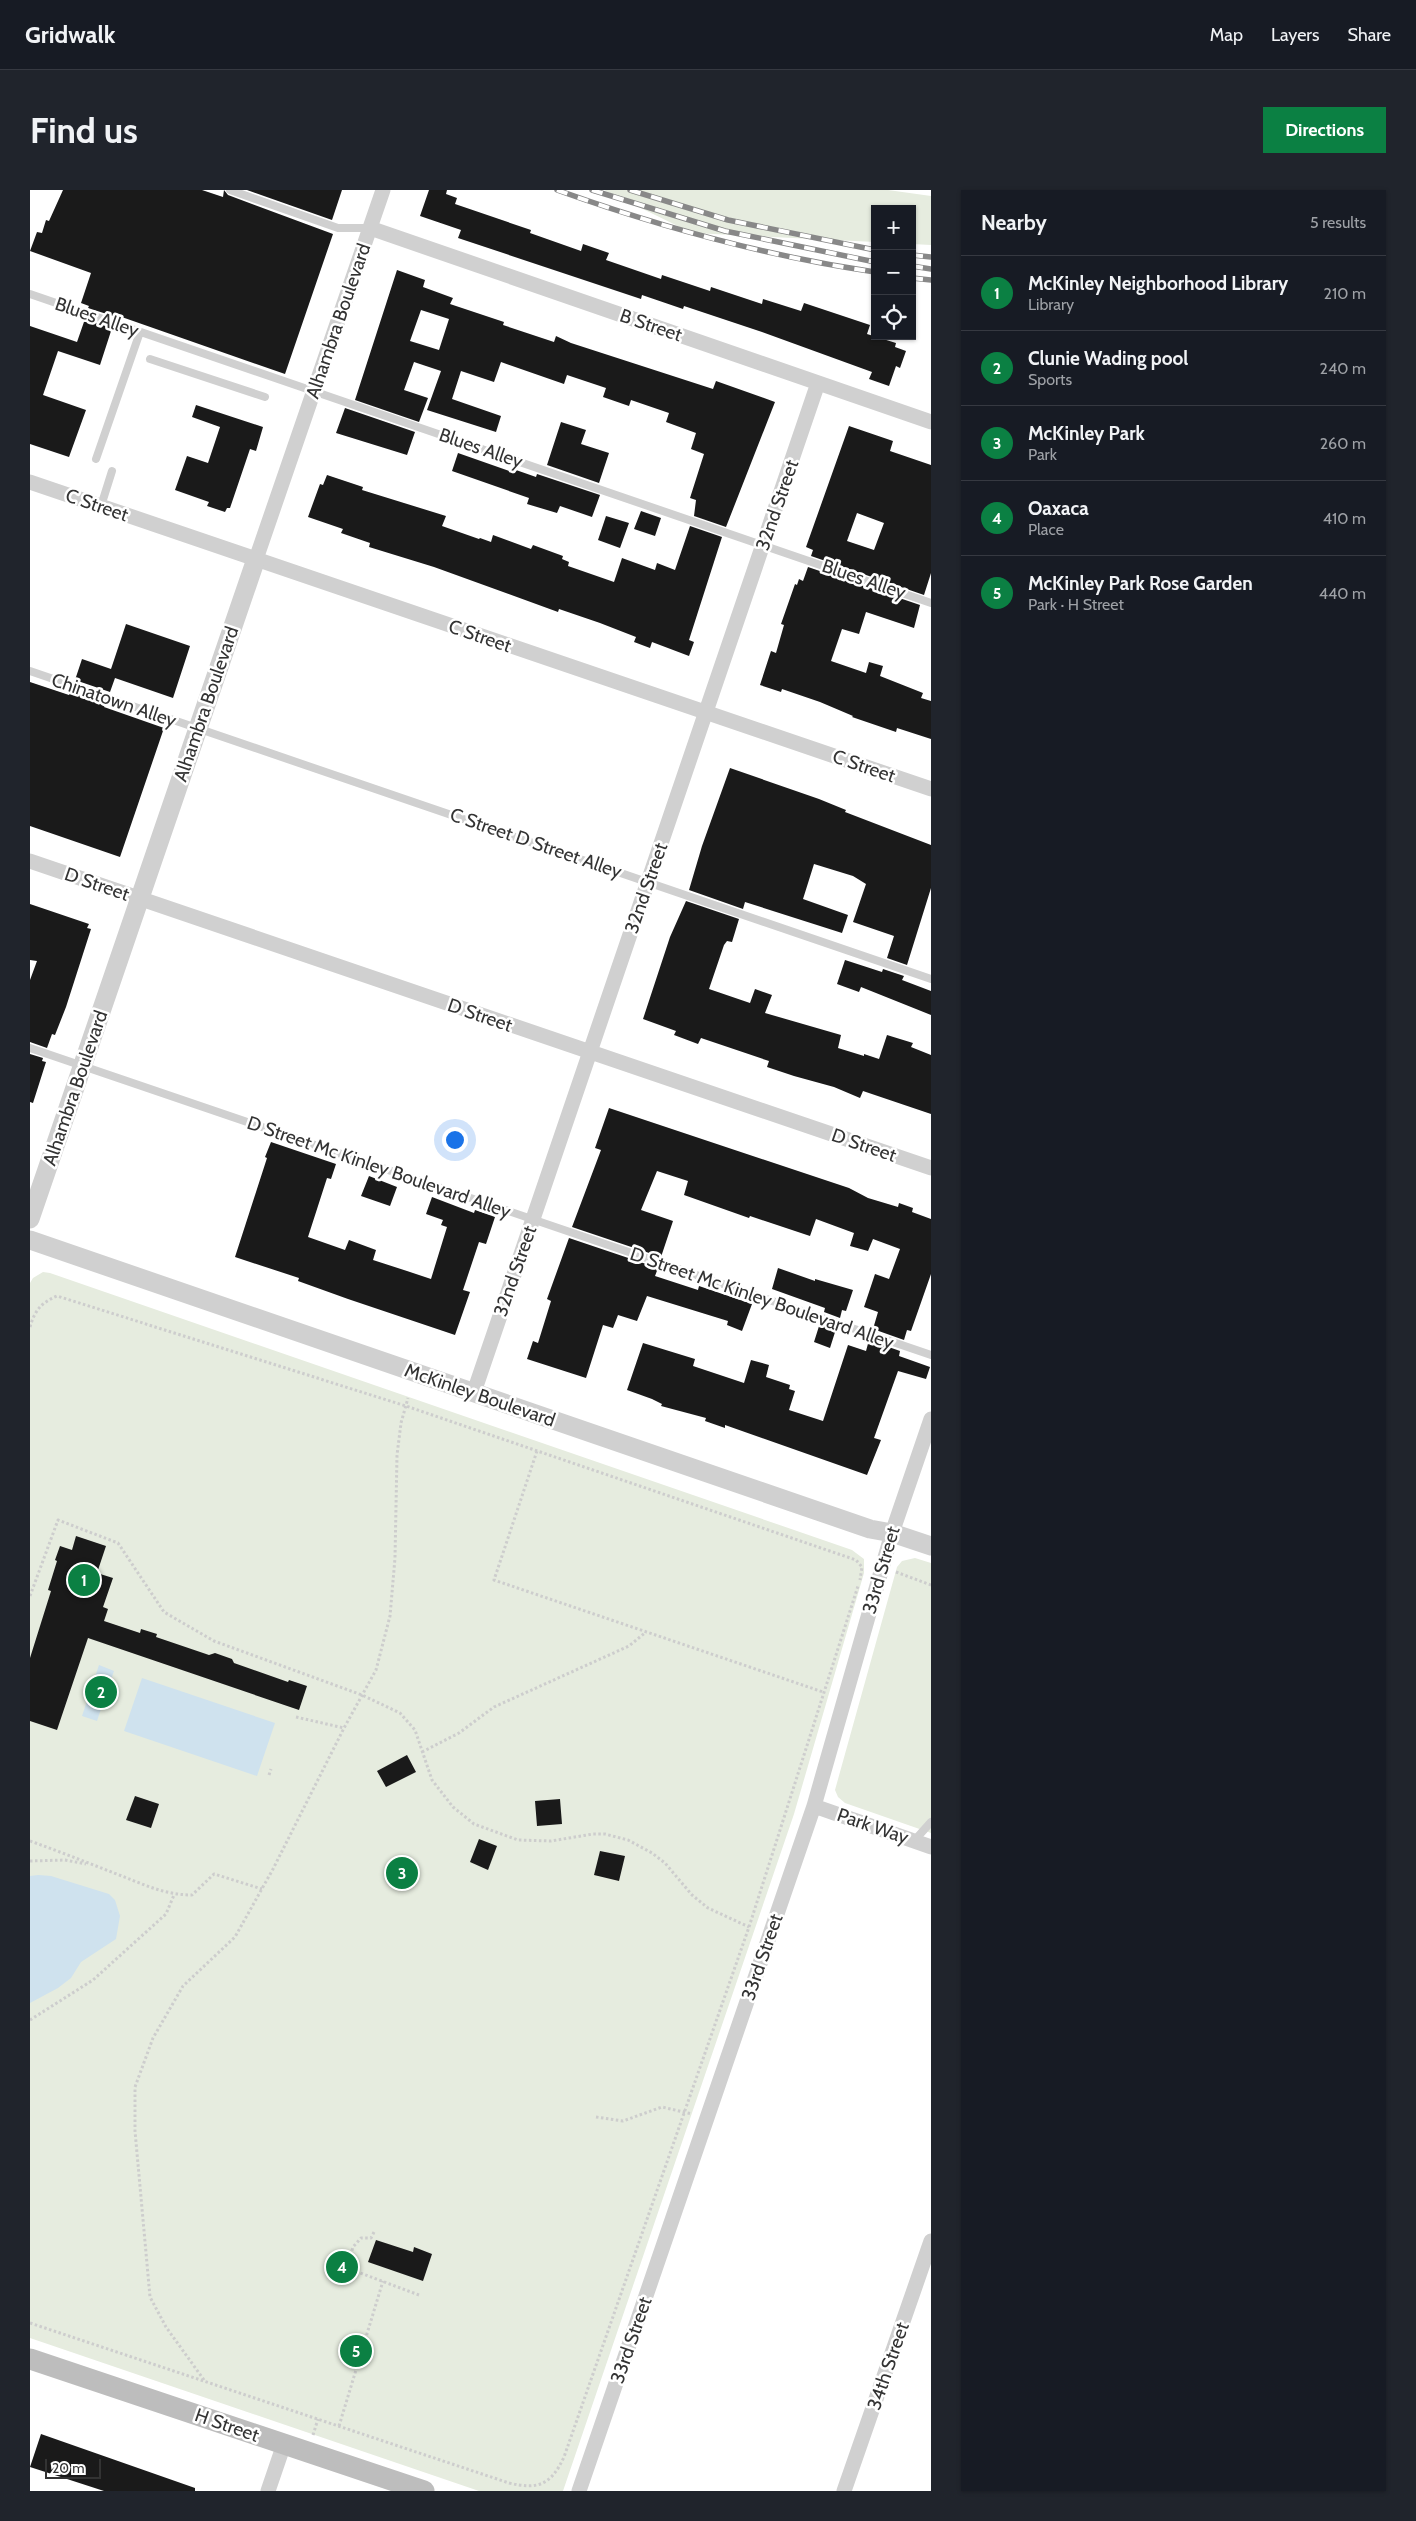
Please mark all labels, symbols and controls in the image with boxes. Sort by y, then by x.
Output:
text: Gridwalk [25,20,115,49]
text: Map [1210,24,1243,46]
text: Layers [1271,24,1320,46]
text: Share [1348,24,1391,46]
button: Directions [1263,107,1386,153]
text: Find us [30,109,138,152]
map controls [871,205,916,340]
button: + [871,205,916,250]
text: Nearby [981,210,1047,235]
text: 5 results [1310,213,1366,232]
street label: Alhambra Boulevard [301,240,375,402]
button: − [871,250,916,295]
text: McKinley Neighborhood Library [1028,272,1288,295]
text: 1 [994,284,1000,303]
text: 210 m [1324,284,1366,303]
street label: Blues Alley [52,292,142,342]
button: locate [871,295,916,340]
text: Library [1028,295,1074,314]
street label: B Street [617,304,686,347]
text: Clunie Wading pool [1028,347,1188,370]
text: 2 [993,359,1001,378]
text: 240 m [1320,359,1366,378]
text: Sports [1028,370,1072,389]
text: McKinley Park [1028,422,1145,445]
street label: Blues Alley [436,423,526,473]
text: 3 [993,434,1001,453]
text: 260 m [1320,434,1366,453]
text: Park [1028,445,1057,464]
street label: 32nd Street [751,456,803,553]
street label: C Street [63,484,132,527]
text: Oaxaca [1028,497,1089,520]
text: 4 [992,509,1002,528]
text: 410 m [1323,509,1366,528]
text: Place [1028,520,1064,539]
street label: Blues Alley [819,554,909,604]
text: McKinley Park Rose Garden [1028,572,1253,595]
text: 5 [993,584,1001,603]
text: 440 m [1319,584,1366,603]
text: Park · H Street [1028,595,1124,614]
street label: C Street [446,615,515,658]
street label: Alhambra Boulevard [169,623,243,785]
street label: Chinatown Alley [49,668,180,732]
street label: C Street [830,745,899,788]
street label: C Street D Street Alley [447,803,625,883]
street label: 32nd Street [620,839,672,936]
street label: D Street [62,862,133,906]
street label: D Street [445,993,516,1037]
street label: Alhambra Boulevard [38,1007,112,1169]
street label: D Street Mc Kinley Boulevard Alley [244,1111,514,1223]
street label: D Street [829,1123,900,1167]
your location [442,1127,468,1153]
street label: 32nd Street [489,1222,541,1319]
street label: D Street Mc Kinley Boulevard Alley [627,1242,897,1354]
street label: McKinley Boulevard [402,1358,558,1432]
street label: 33rd Street [858,1523,905,1616]
pin: 1 [68,1561,100,1599]
pin: 2 [85,1673,117,1711]
street label: Park Way [834,1803,912,1849]
pin: 3 [386,1854,418,1892]
street label: 33rd Street [736,1910,788,2003]
pin: 4 [326,2248,358,2286]
street label: 33rd Street [605,2293,657,2386]
street label: 34th Street [862,2319,914,2413]
pin: 5 [340,2332,372,2370]
street label: H Street [192,2403,263,2447]
scale bar [45,2456,101,2479]
text: 20 m [52,2459,85,2477]

